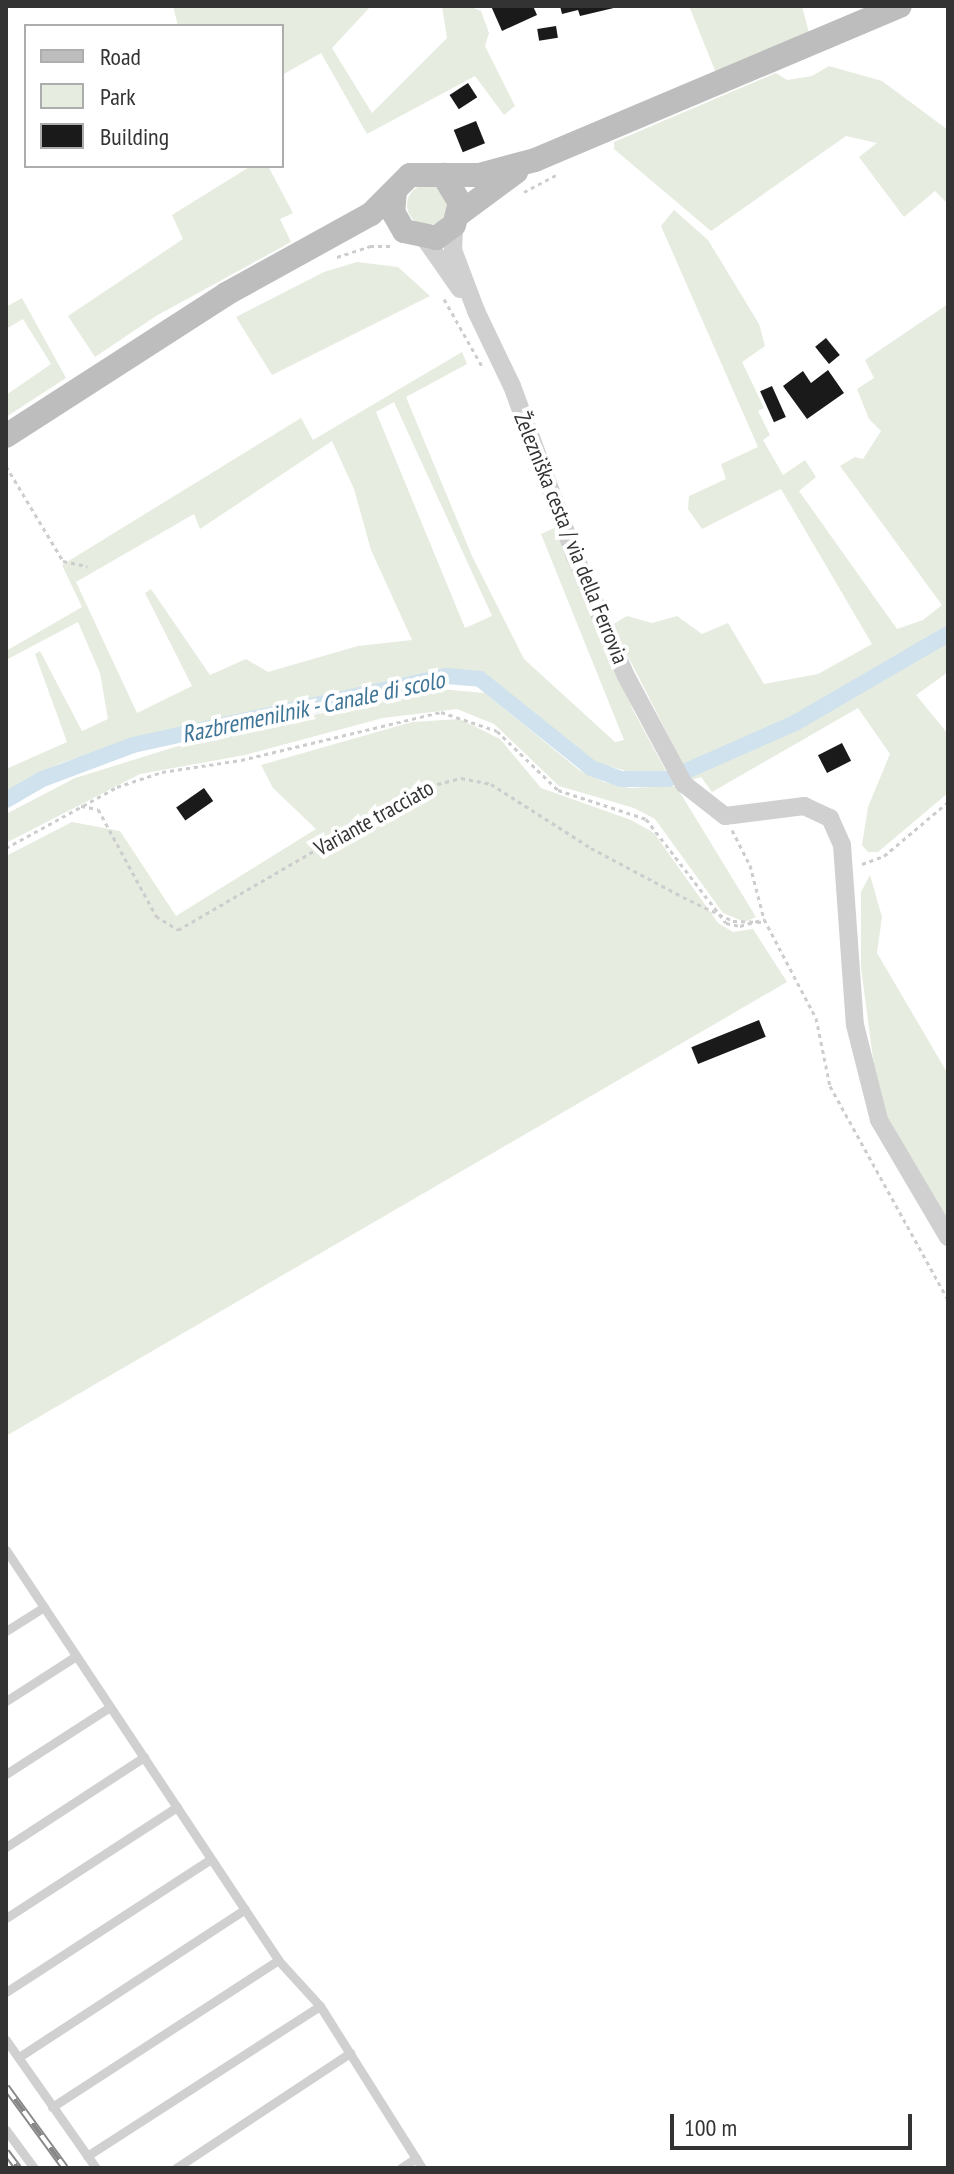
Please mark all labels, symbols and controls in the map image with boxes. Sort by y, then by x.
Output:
legend [24,24,284,168]
text: Road [100,41,141,72]
text: Park [100,81,136,112]
text: Building [100,121,169,152]
street label: Železniška cesta / via della Ferrovia [508,408,634,668]
water label: Razbremenilnik - Canale di scolo [178,665,448,749]
street label: Variante tracciato [310,774,438,862]
scale bar [674,2098,916,2148]
text: 100 m [684,2112,737,2143]

